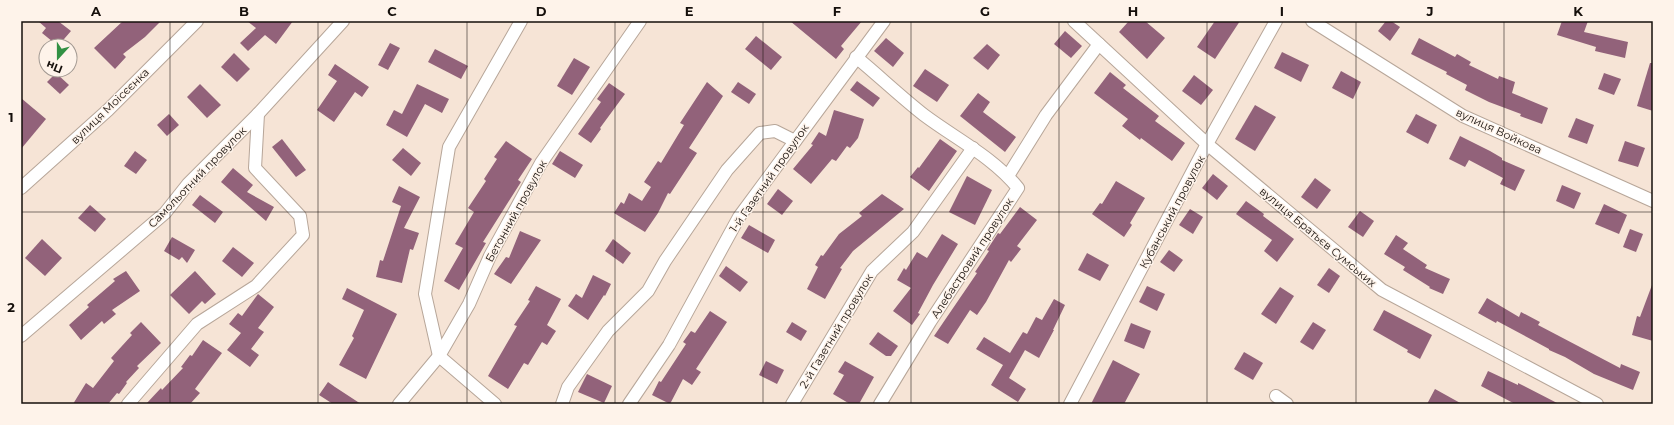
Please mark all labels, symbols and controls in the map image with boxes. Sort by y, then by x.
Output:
text: A [90,3,102,19]
text: B [239,3,249,19]
text: C [387,3,397,19]
text: D [536,3,547,19]
text: E [685,3,694,19]
text: F [833,3,841,19]
text: G [980,3,990,19]
text: H [1128,3,1138,19]
text: I [1280,3,1284,19]
text: J [1425,3,1434,19]
text: K [1573,3,1583,19]
north arrow [38,38,78,78]
text: Пн [44,58,65,77]
street label: вулиця Моісєєнка [68,65,152,147]
street label: вулиця Войкова [1454,105,1544,157]
text: 1 [8,109,14,125]
street label: 1-й Газетний провулок [726,121,812,235]
street label: Самольотний провулок [145,123,249,231]
street label: Кубанський провулок [1136,152,1208,271]
street label: Бетонний провулок [482,157,550,264]
street label: вулиця Братьєв Сумських [1257,184,1379,290]
street label: Алебастровий провулок [928,195,1017,321]
street label: 2-й Газетний провулок [796,271,876,391]
text: 2 [7,299,15,315]

